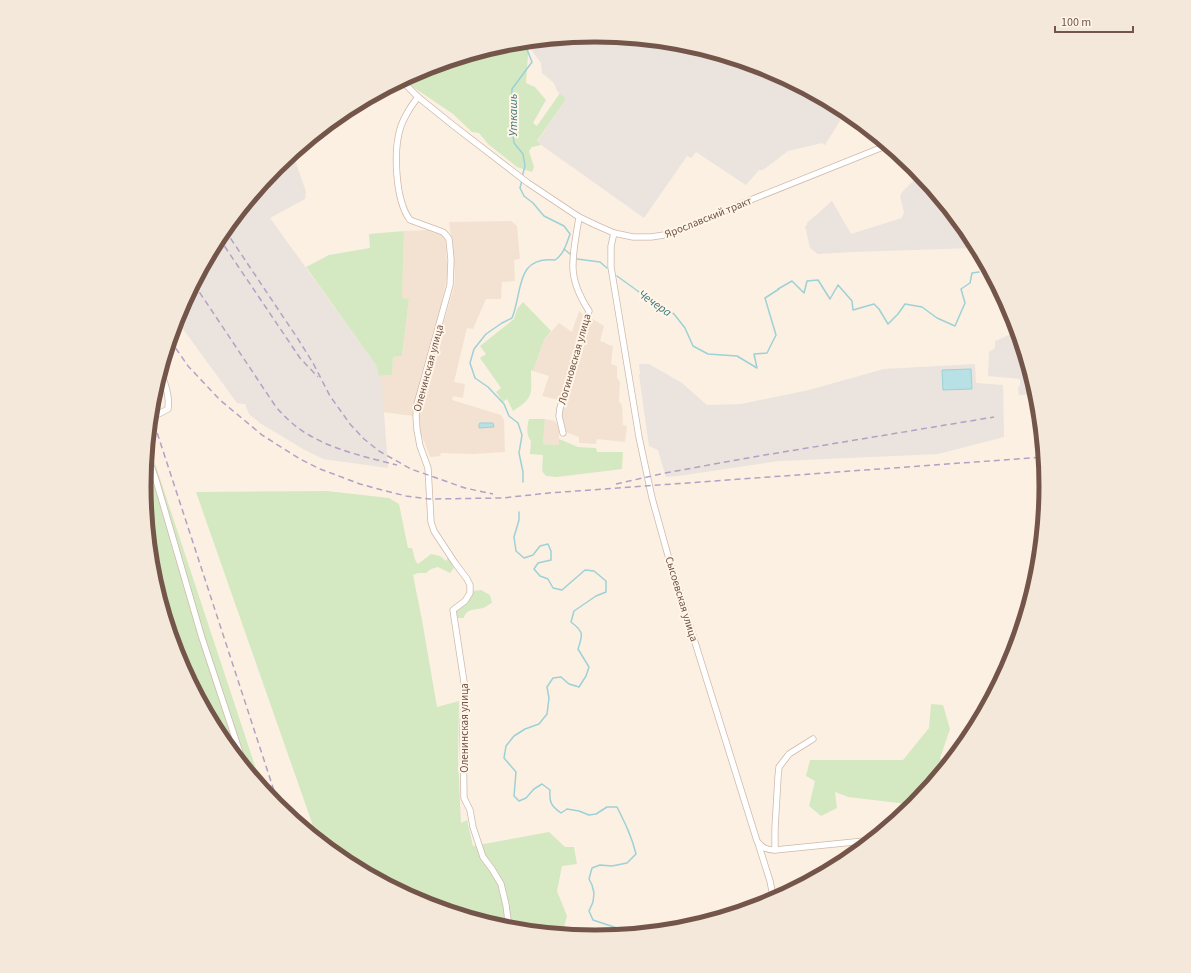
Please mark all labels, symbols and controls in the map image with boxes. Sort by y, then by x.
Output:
scale bar [1055,8,1133,34]
text: 100 m [1061,14,1091,31]
water label: Уткашь [505,94,522,136]
street label: Ярославский тракт [662,193,754,242]
water label: Чечера [635,286,675,321]
street label: Логиновская улица [554,312,595,406]
street label: Оленинская улица [410,323,447,413]
street label: Сысоевская улица [661,555,702,643]
street label: Оленинская улица [457,683,472,773]

